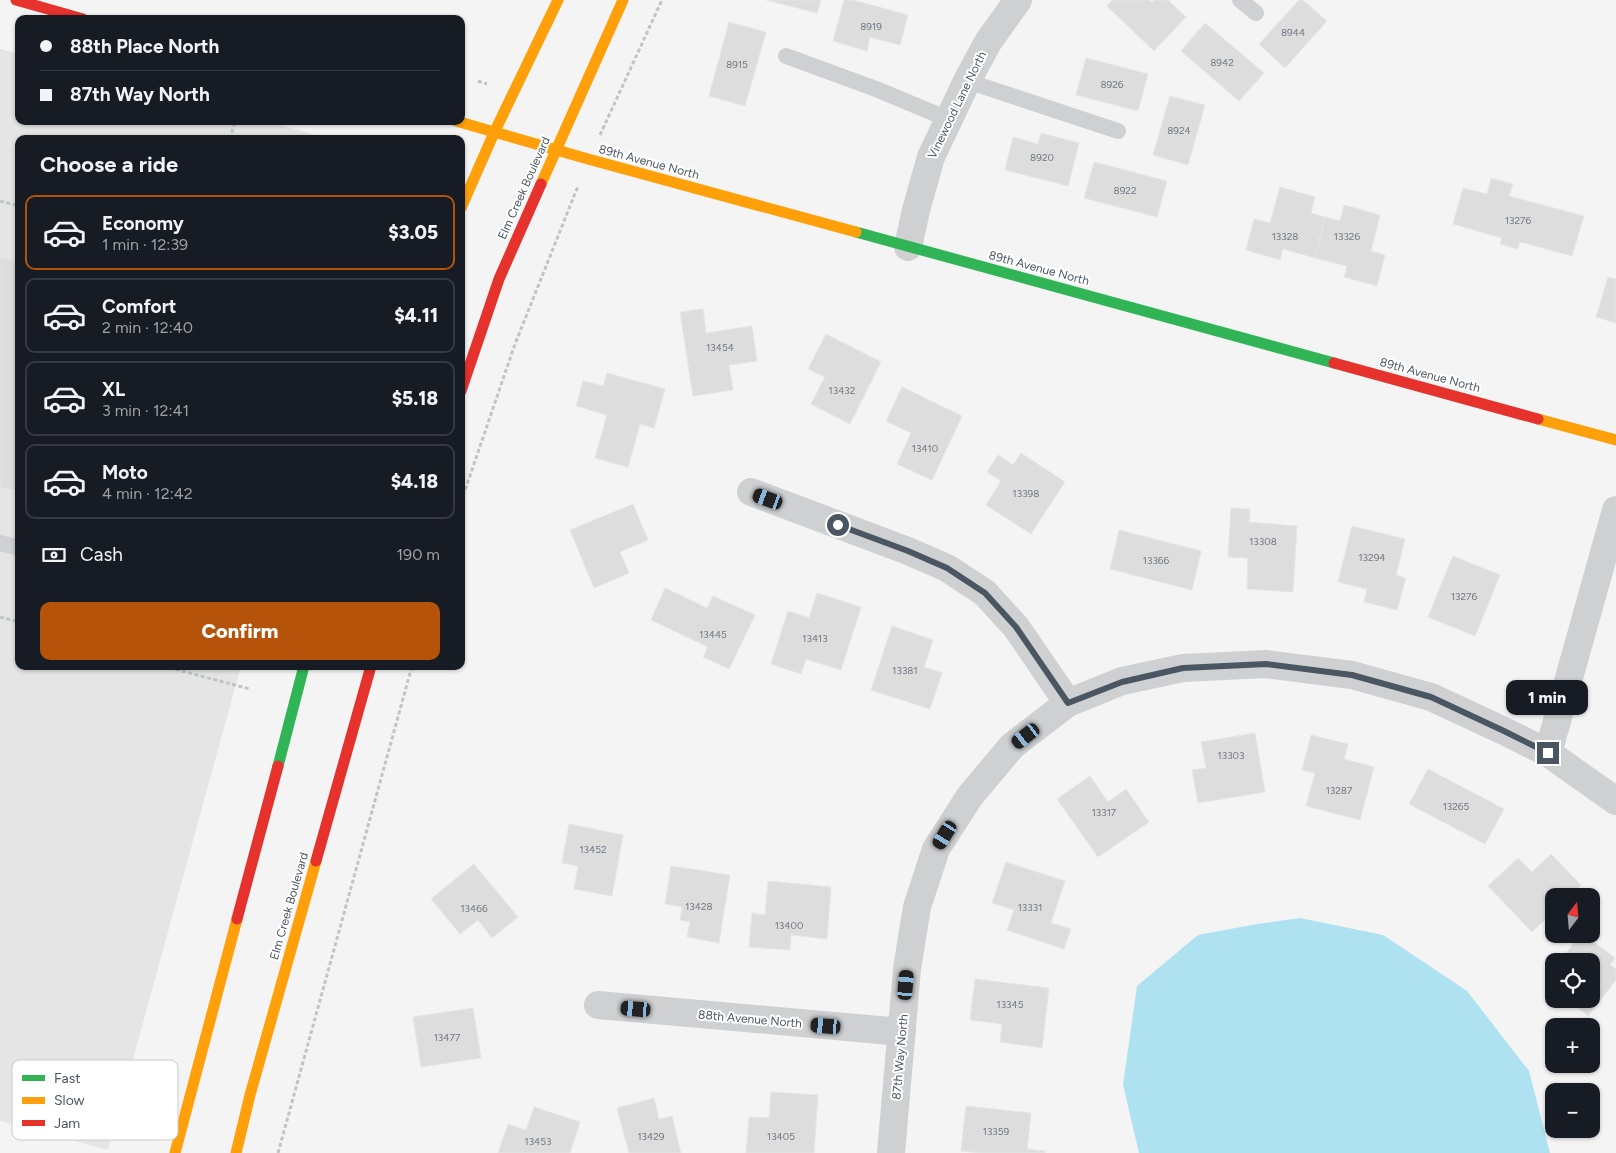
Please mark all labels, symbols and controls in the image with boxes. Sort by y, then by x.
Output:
house number: 8919 [860,20,882,33]
house number: 8944 [1281,26,1305,39]
text: 88th Place North [70,35,219,58]
street label: Vinewood Lane North [925,49,989,161]
house number: 8942 [1210,56,1234,69]
house number: 8915 [726,58,748,71]
house number: 8926 [1100,78,1124,91]
text: 87th Way North [70,83,210,106]
house number: 8924 [1167,124,1191,137]
street label: Elm Creek Boulevard [495,135,553,241]
street label: 89th Avenue North [597,142,701,182]
text: Choose a ride [40,151,178,178]
house number: 8920 [1030,151,1054,164]
house number: 8922 [1114,184,1136,197]
icon: car [42,210,87,255]
text: Economy [102,212,184,235]
house number: 13276 [1505,214,1531,227]
text: $3.05 [388,221,438,244]
house number: 13328 [1272,230,1298,243]
house number: 13326 [1334,230,1360,243]
text: 1 min · 12:39 [102,235,188,254]
street label: 89th Avenue North [987,248,1091,288]
icon: car [42,293,87,338]
text: Comfort [102,295,177,318]
text: $4.11 [394,304,438,327]
text: 2 min · 12:40 [102,318,193,337]
house number: 13454 [706,341,734,354]
street label: 89th Avenue North [1378,355,1482,395]
icon: car [42,376,87,421]
text: XL [102,378,125,401]
house number: 13432 [829,384,855,397]
text: $5.18 [392,387,438,410]
text: 3 min · 12:41 [102,401,189,420]
house number: 13410 [912,442,938,455]
icon: car [42,459,87,504]
text: Moto [102,461,148,484]
text: $4.18 [391,470,438,493]
text: 4 min · 12:42 [102,484,193,503]
car [751,487,784,511]
house number: 13398 [1013,487,1039,500]
route start [827,514,849,536]
house number: 13308 [1249,535,1277,548]
icon: cash [40,541,68,569]
text: Cash [80,543,123,566]
text: 190 m [397,545,440,564]
house number: 13294 [1358,551,1386,564]
house number: 13366 [1143,554,1169,567]
house number: 13276 [1451,590,1477,603]
button: Confirm [40,602,440,660]
house number: 13445 [699,628,727,641]
house number: 13413 [802,632,828,645]
house number: 13381 [892,664,918,677]
callout: 1 min [1507,680,1589,716]
text: 1 min [1528,688,1566,707]
car [1009,721,1042,751]
route end [1537,742,1559,764]
house number: 13303 [1218,749,1244,762]
house number: 13287 [1326,784,1353,797]
house number: 13265 [1443,800,1470,813]
house number: 13317 [1092,806,1117,819]
car [930,818,959,852]
house number: 13452 [579,843,607,856]
street label: Elm Creek Boulevard [267,851,311,961]
north arrow [1545,888,1600,942]
map controls [1545,888,1600,1138]
house number: 13428 [685,900,713,913]
house number: 13331 [1018,901,1042,914]
house number: 13466 [460,902,488,915]
house number: 13400 [775,919,803,932]
button: locate [1545,953,1600,1008]
car [897,969,914,1001]
house number: 13345 [997,998,1024,1011]
car [620,1000,651,1018]
street label: 88th Avenue North [698,1007,803,1031]
street label: 87th Way North [889,1013,911,1100]
car [810,1017,841,1035]
button: + [1545,1018,1600,1073]
house number: 13477 [434,1031,461,1044]
legend [12,1060,178,1140]
text: Fast [54,1070,80,1087]
button: − [1545,1083,1600,1138]
text: Slow [54,1092,85,1109]
text: Jam [54,1115,80,1132]
house number: 13359 [983,1125,1010,1138]
house number: 13429 [637,1130,665,1143]
house number: 13405 [767,1130,795,1143]
house number: 13453 [525,1135,551,1148]

